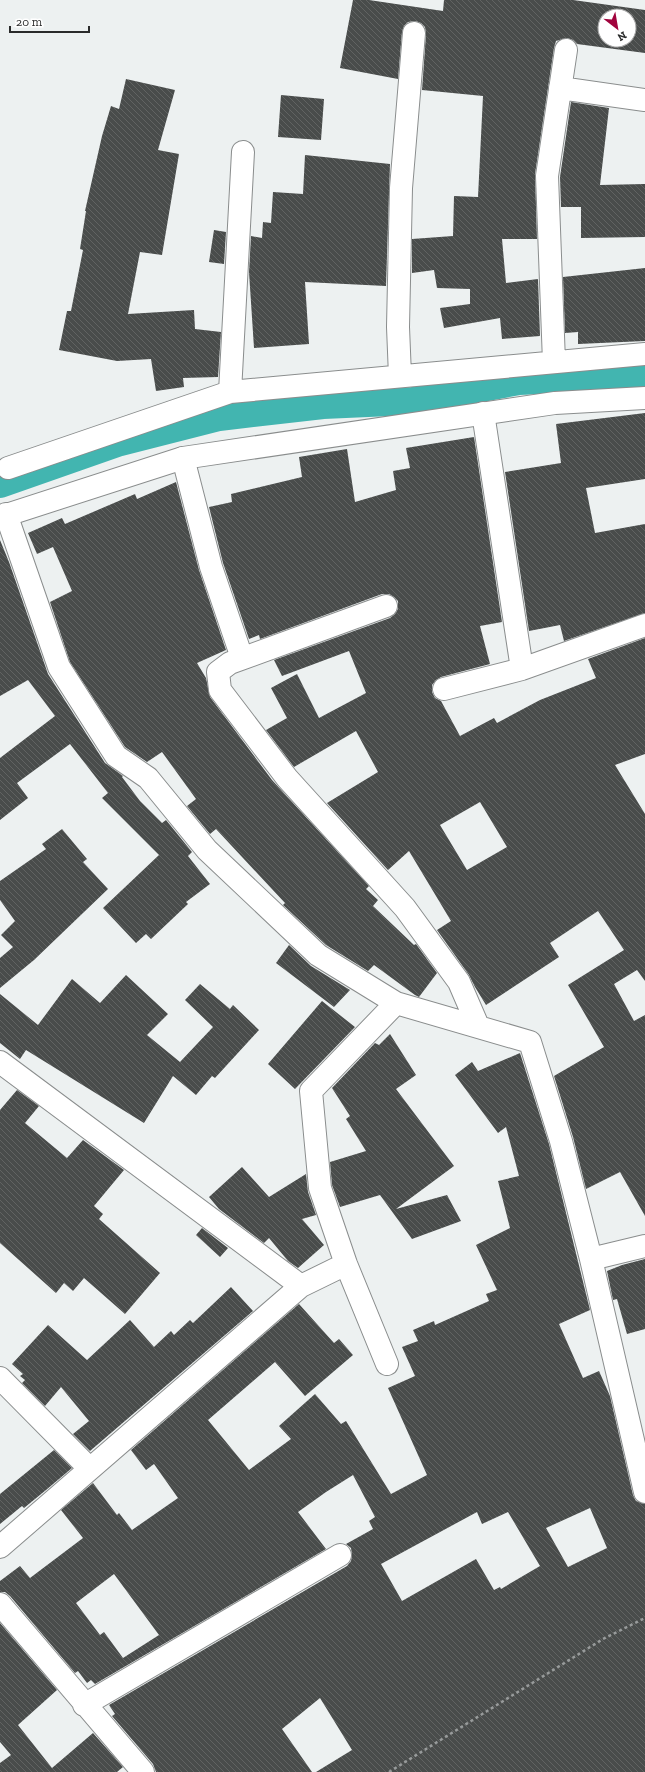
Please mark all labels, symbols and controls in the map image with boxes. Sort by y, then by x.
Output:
scale bar [10,8,89,34]
north arrow [597,8,637,48]
text: 20 m [16,15,43,29]
text: N [614,28,629,44]

